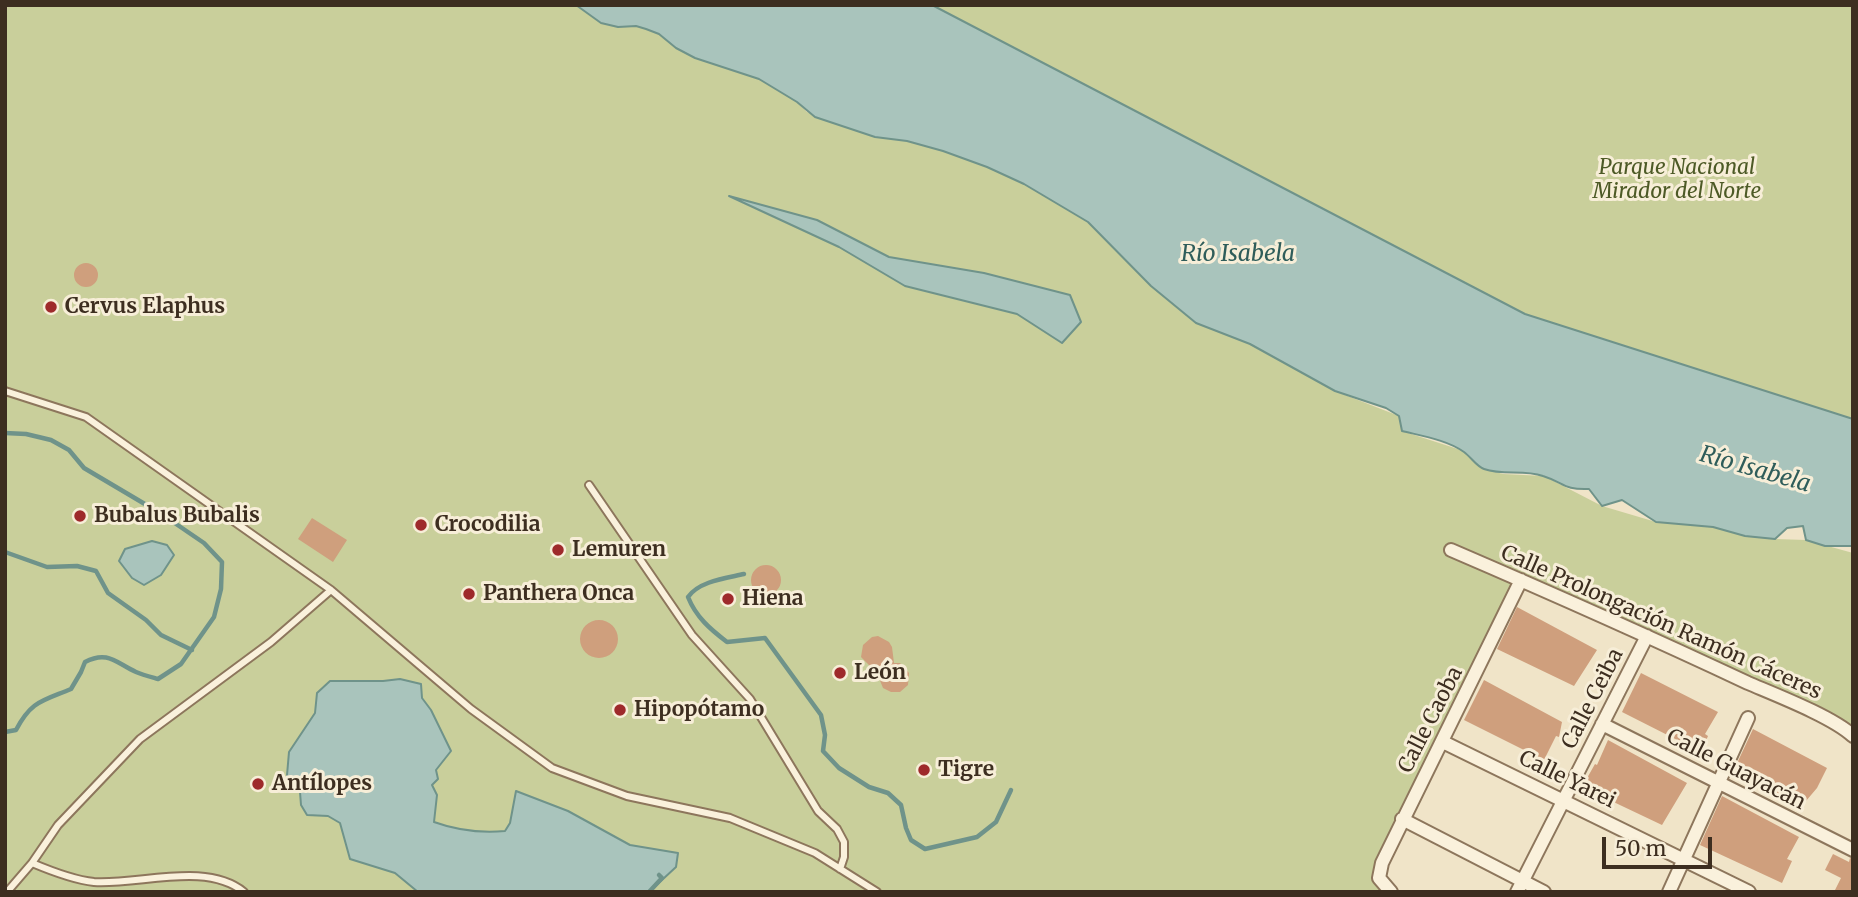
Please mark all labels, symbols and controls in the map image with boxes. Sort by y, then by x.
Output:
park label: Parque Nacional Mirador del Norte [1593,155,1761,205]
water label: Río Isabela [1181,240,1295,268]
place label: Cervus Elaphus [65,294,225,320]
marker: Cervus Elaphus [43,299,59,315]
water label: Río Isabela [1696,441,1814,499]
place label: Bubalus Bubalis [94,503,260,529]
marker: Bubalus Bubalis [72,508,88,524]
place label: Crocodilia [435,512,540,538]
marker: Crocodilia [413,517,429,533]
place label: Lemuren [572,537,666,563]
street label: Calle Prolongación Ramón Cáceres [1497,541,1825,705]
marker: Lemuren [550,542,566,558]
place label: Panthera Onca [483,581,634,607]
marker: Panthera Onca [461,586,477,602]
place label: Hiena [742,586,803,612]
marker: Hiena [720,591,736,607]
street label: Calle Ceiba [1557,645,1629,753]
place label: León [854,660,906,686]
street label: Calle Caoba [1393,663,1469,777]
marker: León [832,665,848,681]
place label: Hipopótamo [634,697,764,723]
marker: Hipopótamo [612,702,628,718]
street label: Calle Guayacán [1662,724,1810,816]
street label: Calle Yarei [1515,746,1619,814]
place label: Tigre [938,757,994,783]
marker: Tigre [916,762,932,778]
place label: Antílopes [272,771,372,797]
marker: Antílopes [250,776,266,792]
scale bar [1606,824,1716,868]
text: 50 m [1615,835,1666,862]

